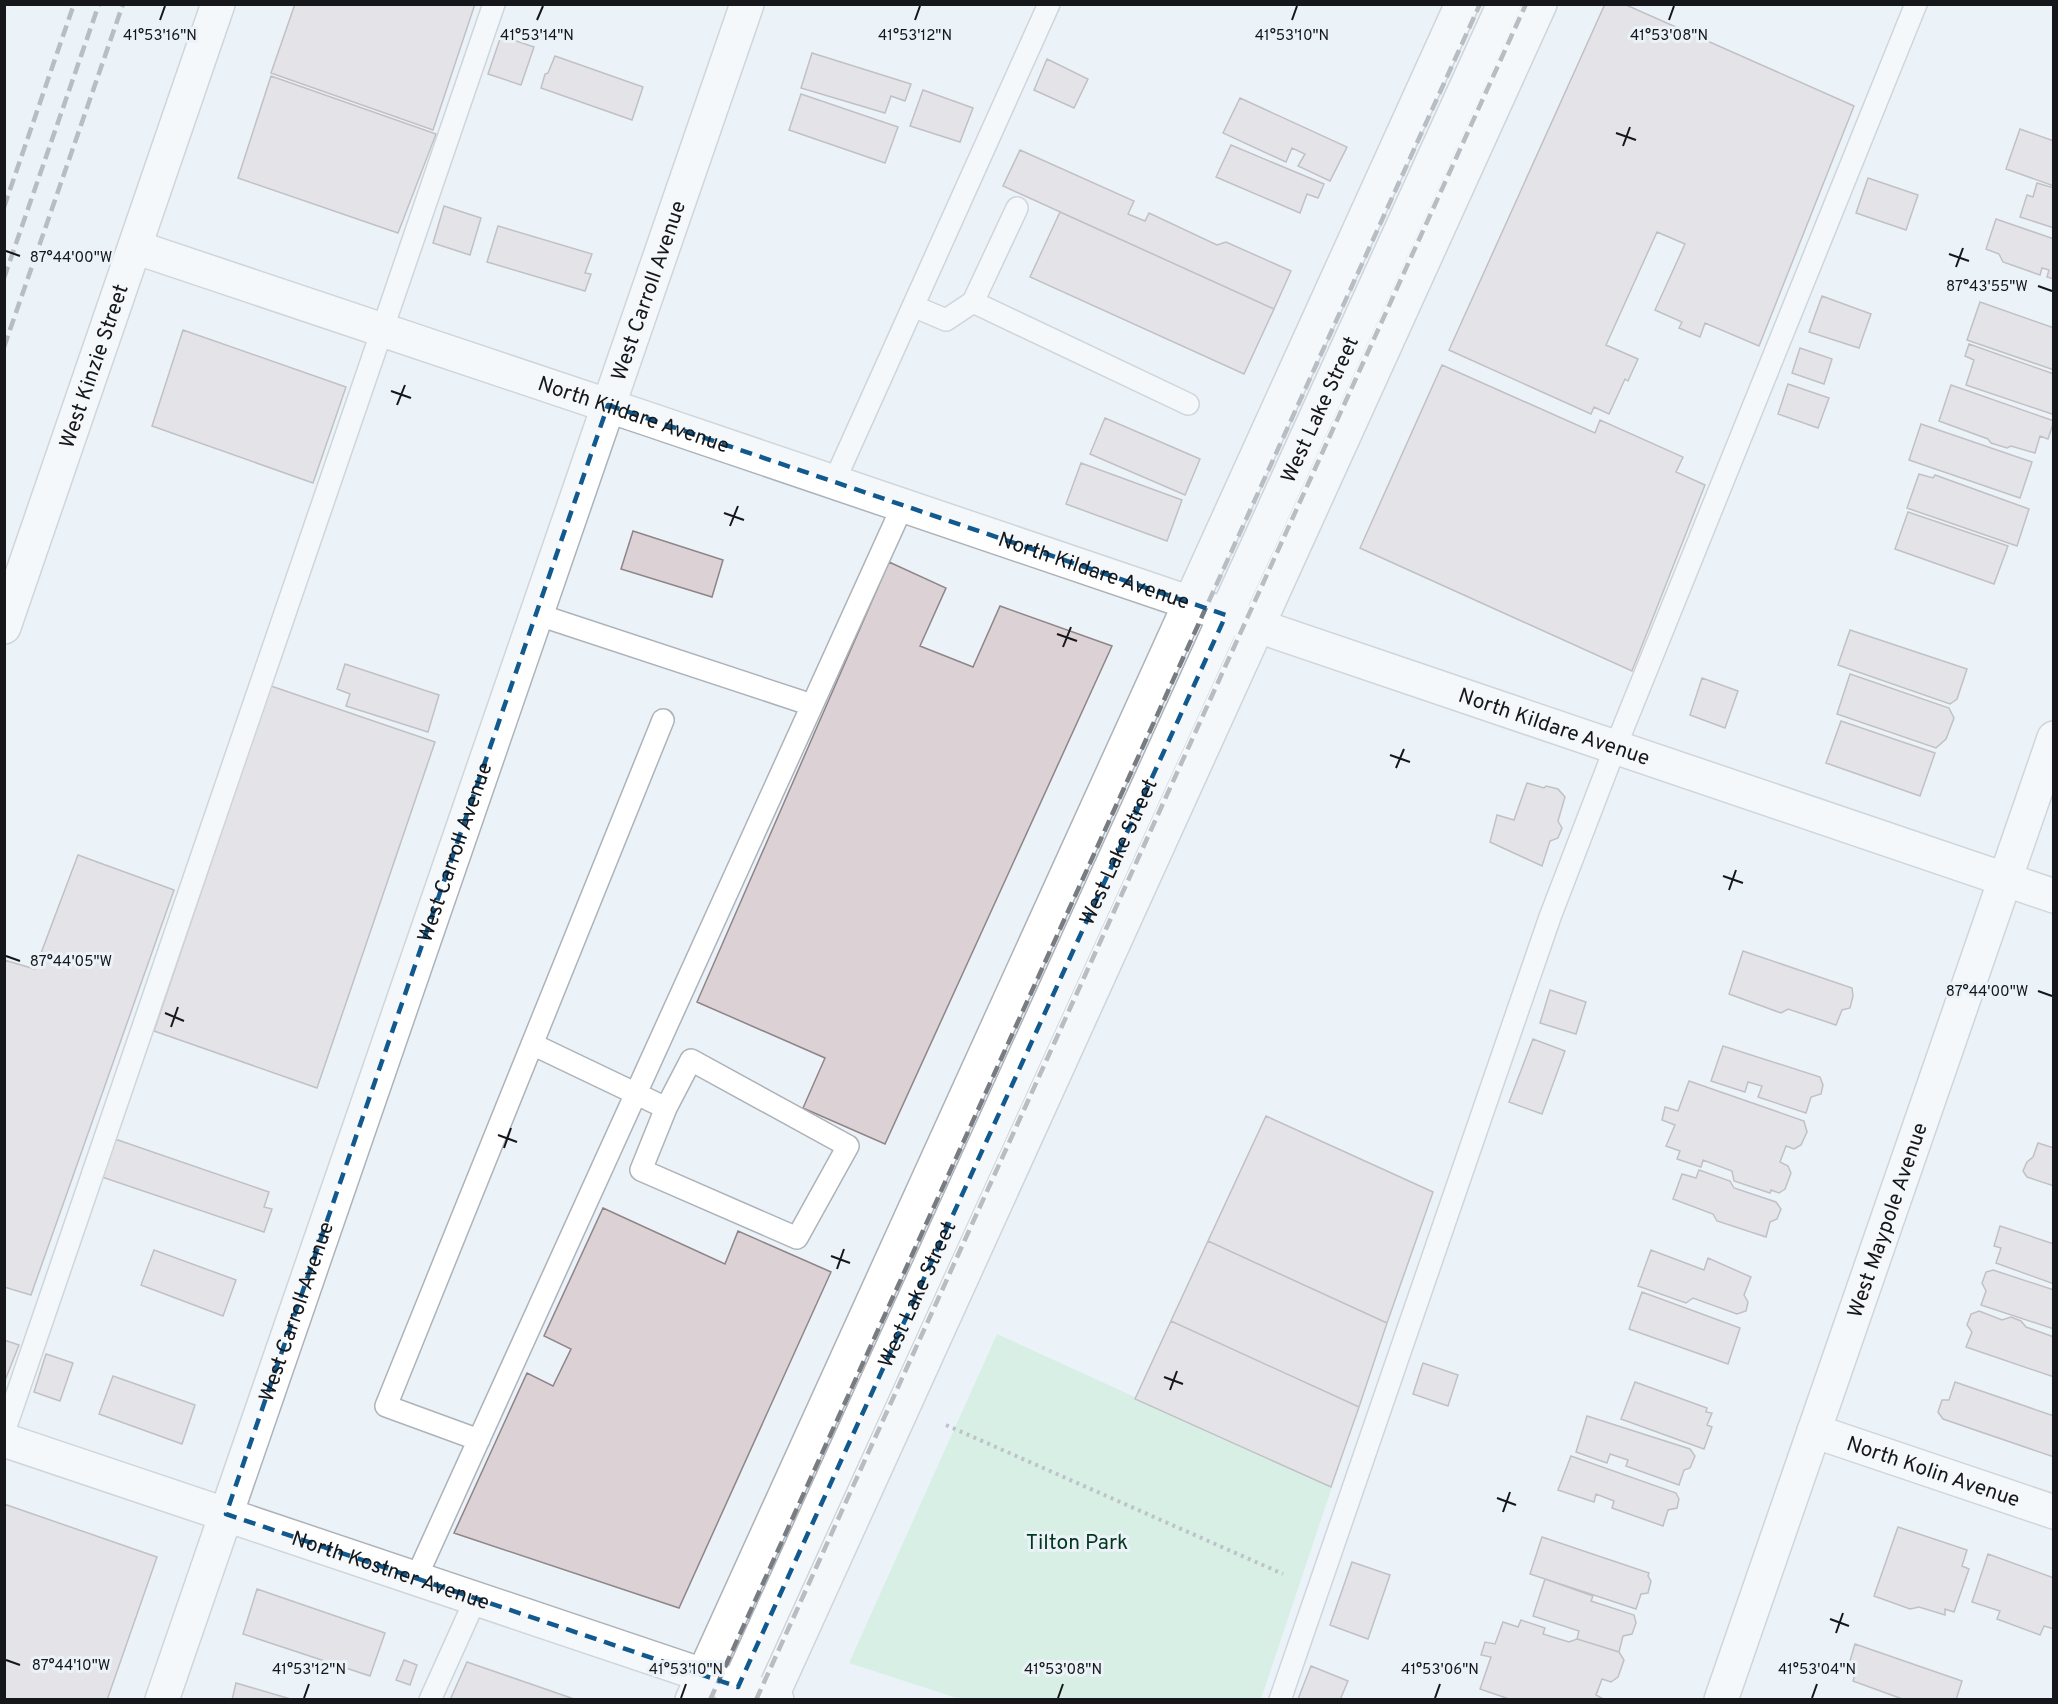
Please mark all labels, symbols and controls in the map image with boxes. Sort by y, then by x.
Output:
text: 41°53'16"N [123,27,197,46]
text: 41°53'14"N [500,27,574,46]
text: 41°53'12"N [878,27,952,46]
text: 41°53'10"N [1255,27,1329,46]
text: 41°53'08"N [1630,27,1708,46]
street label: West Carroll Avenue [606,197,693,385]
text: 87°44'00"W [30,249,112,268]
text: 87°43'55"W [1946,278,2028,297]
street label: West Kinzie Street [54,281,136,452]
street label: West Lake Street [1276,332,1366,488]
street label: North Kildare Avenue [534,371,733,461]
street label: North Kildare Avenue [994,527,1193,617]
street label: North Kildare Avenue [1454,683,1653,773]
street label: West Carroll Avenue [412,759,499,946]
street label: West Lake Street [1074,775,1165,930]
text: 87°44'05"W [30,953,112,972]
text: 87°44'00"W [1946,983,2028,1002]
street label: West Maypole Avenue [1842,1119,1935,1322]
street label: West Lake Street [873,1217,963,1372]
street label: West Carroll Avenue [254,1218,341,1406]
street label: North Kolin Avenue [1843,1431,2023,1515]
street label: North Kostner Avenue [288,1526,493,1617]
park label: Tilton Park [1026,1530,1128,1557]
text: 87°44'10"W [32,1657,110,1676]
text: 41°53'12"N [272,1661,346,1680]
text: 41°53'10"N [649,1661,723,1680]
text: 41°53'08"N [1024,1661,1102,1680]
text: 41°53'06"N [1401,1661,1479,1680]
text: 41°53'04"N [1778,1661,1856,1680]

